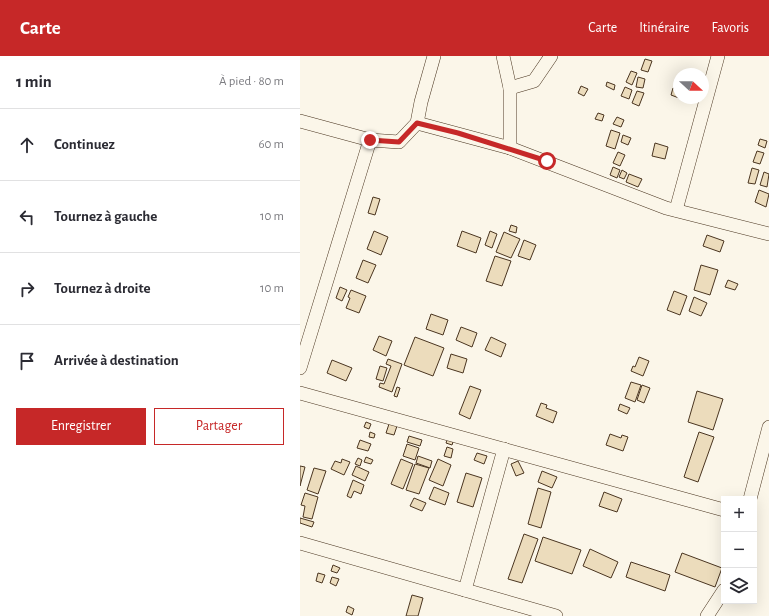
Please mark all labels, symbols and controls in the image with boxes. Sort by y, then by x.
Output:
text: Carte [20,19,61,38]
text: Carte [588,21,617,35]
text: Itinéraire [639,21,689,35]
text: Favoris [711,21,749,35]
north arrow [673,68,709,104]
text: 1 min [16,73,52,90]
text: À pied · 80 m [219,75,284,88]
route end [361,131,379,149]
icon: ahead [16,134,38,156]
text: Continuez [54,137,115,152]
text: 60 m [258,138,284,151]
route start [538,152,556,170]
icon: left [16,206,38,228]
text: Tournez à gauche [54,209,157,224]
text: 10 m [260,210,284,223]
icon: right [16,278,38,300]
text: Tournez à droite [54,281,151,296]
text: 10 m [260,282,284,295]
icon: arrive [16,350,38,372]
text: Arrivée à destination [54,353,179,368]
button: Enregistrer [16,408,146,445]
button: Partager [154,408,284,445]
map controls [721,496,757,604]
button: + [721,496,757,532]
button: − [721,532,757,568]
button: layers [721,568,757,604]

